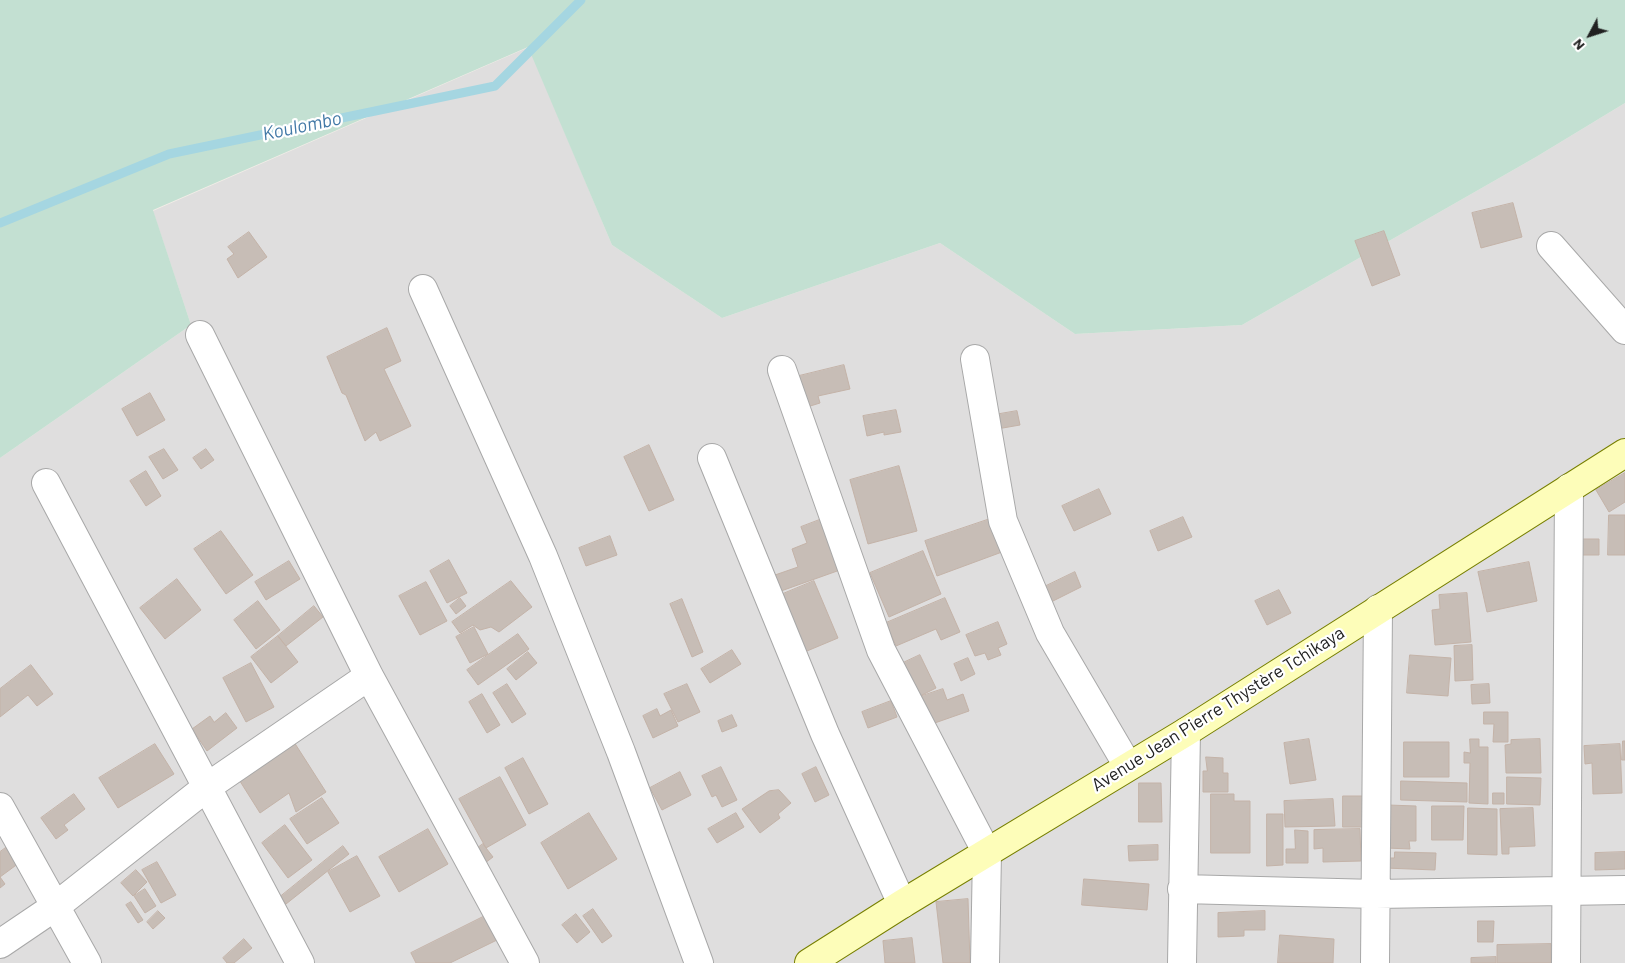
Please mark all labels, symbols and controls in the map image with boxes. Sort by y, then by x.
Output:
north arrow [1565,10,1615,60]
text: N [1569,36,1588,54]
water label: Koulombo [260,106,344,146]
street label: Avenue Jean Pierre Thystère Tchikaya [1088,622,1348,796]

